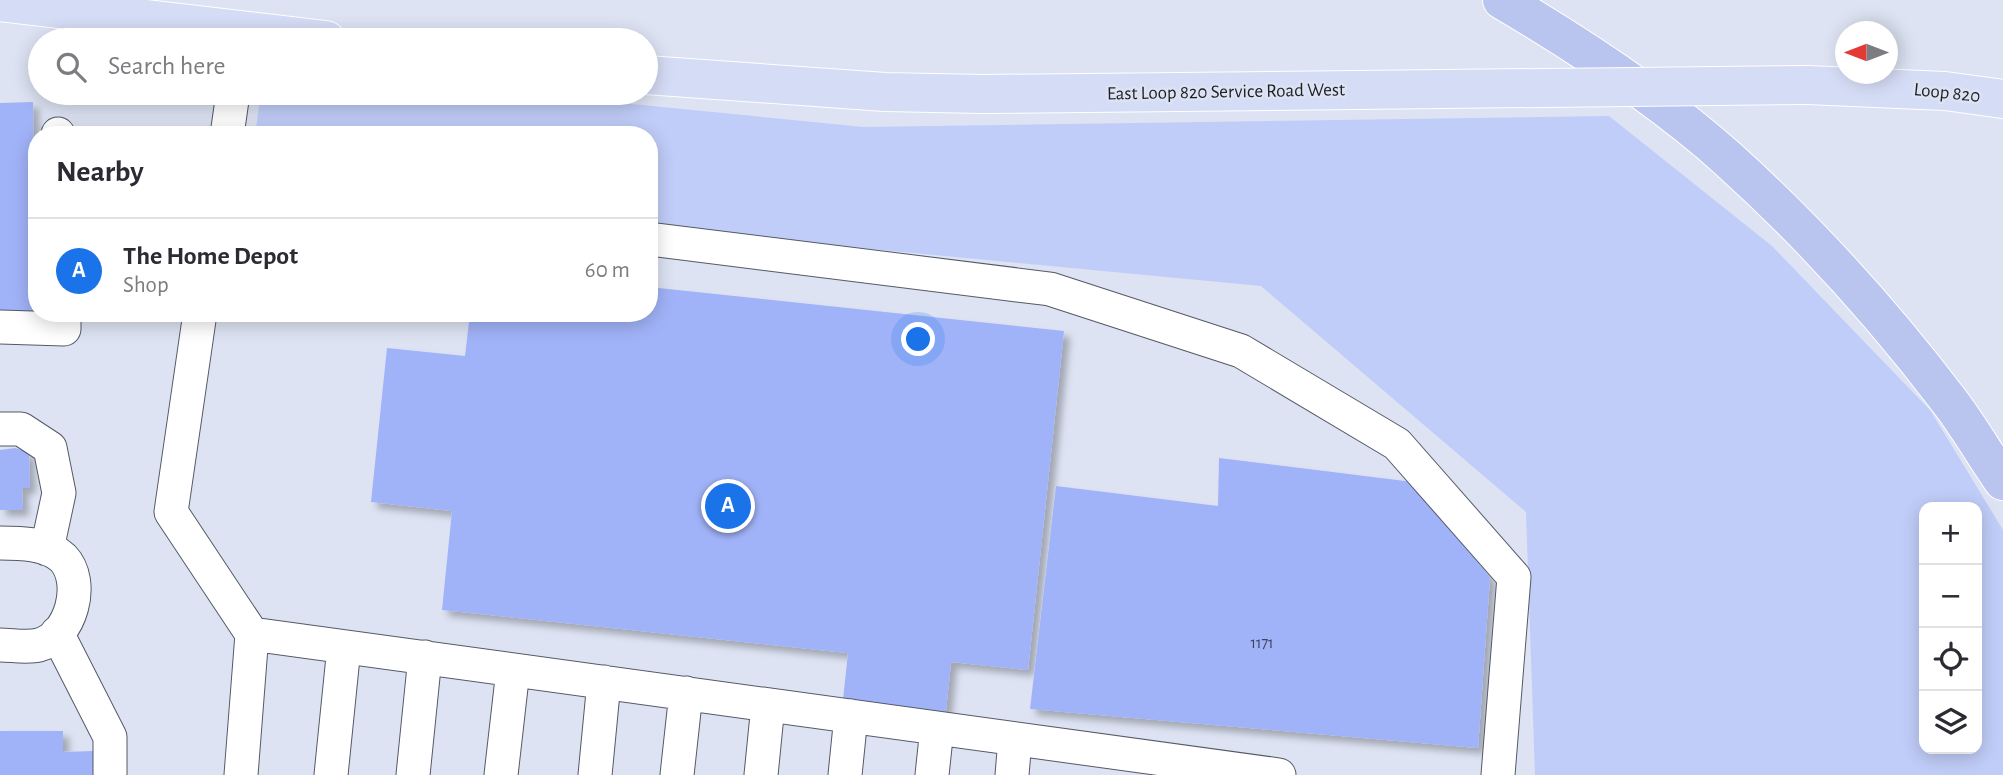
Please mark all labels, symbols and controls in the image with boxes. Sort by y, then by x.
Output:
north arrow [1835,21,1898,84]
search box [28,28,658,105]
icon: search [52,48,90,86]
text: Search here [108,53,226,79]
street label: East Loop 820 Service Road West [1107,80,1345,104]
street label: Loop 820 [1913,80,1981,106]
text: Nearby [56,157,144,187]
text: The Home Depot [123,243,298,269]
text: A [72,259,86,282]
text: 60 m [585,259,630,282]
text: Shop [123,274,169,297]
your location [901,322,935,356]
pin: A [705,480,751,532]
map controls [1919,502,1982,754]
button: + [1919,502,1982,565]
button: − [1919,565,1982,628]
button: locate [1919,628,1982,691]
house number: 1171 [1250,635,1274,651]
button: layers [1919,691,1982,754]

